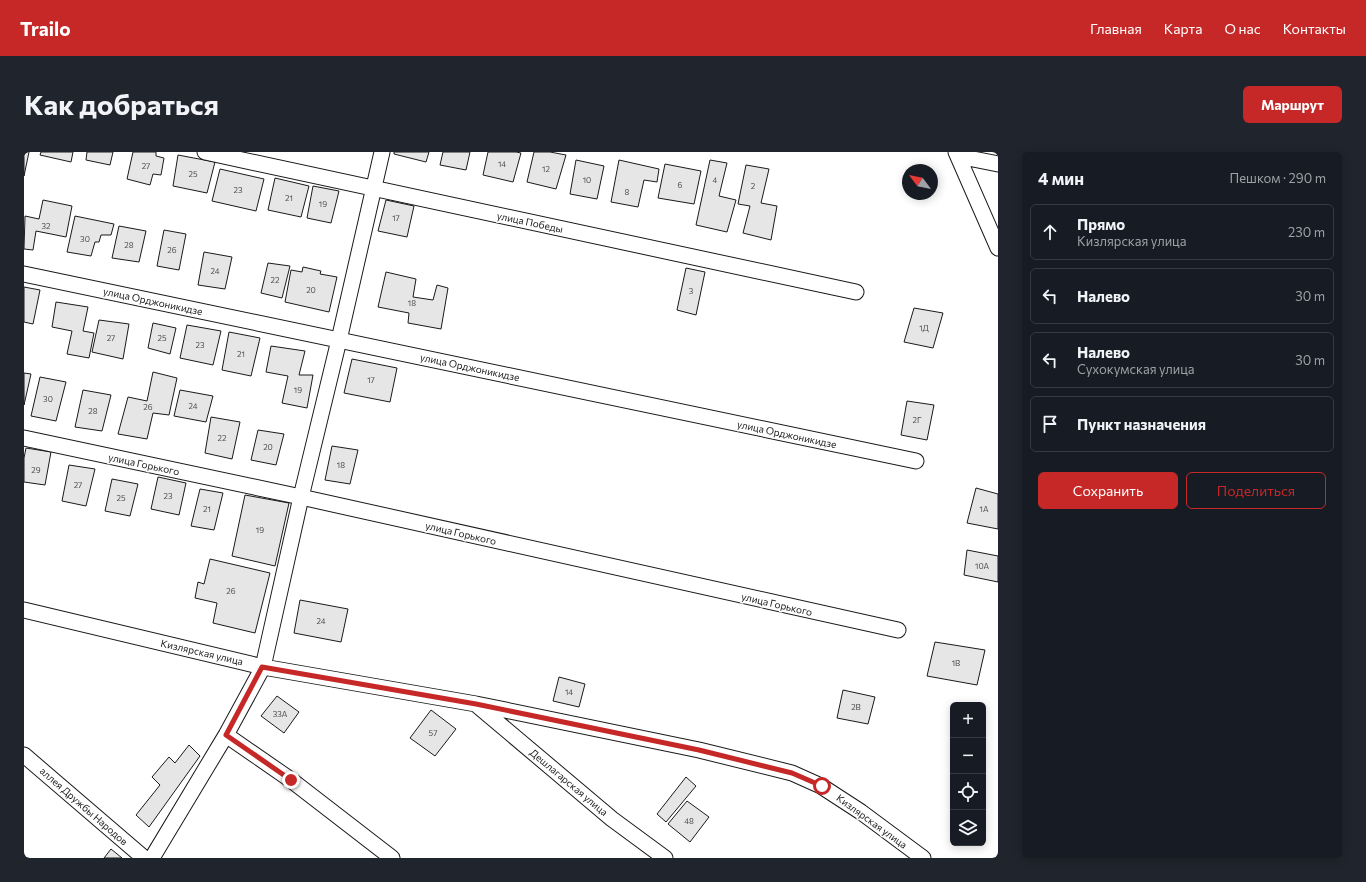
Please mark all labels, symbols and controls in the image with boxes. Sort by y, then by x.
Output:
text: Trailo [20,17,71,40]
text: Главная [1090,20,1142,37]
text: Карта [1164,20,1202,37]
text: О нас [1224,20,1261,37]
text: Контакты [1283,20,1346,37]
button: Маршрут [1243,86,1342,123]
text: Как добраться [24,87,219,121]
house number: 14 [498,159,506,169]
house number: 27 [142,161,150,171]
house number: 12 [542,164,550,174]
north arrow [902,164,938,200]
text: 4 мин [1038,168,1084,189]
house number: 25 [188,169,198,179]
text: Пешком · 290 m [1230,170,1326,186]
house number: 10 [583,175,591,185]
house number: 4 [713,175,718,185]
house number: 6 [678,180,683,190]
house number: 2 [751,181,756,191]
house number: 23 [234,185,243,195]
house number: 8 [625,187,630,197]
house number: 21 [285,193,293,203]
house number: 19 [319,199,327,209]
street label: улица Победы [496,209,564,235]
house number: 17 [392,213,400,223]
text: Прямо [1077,215,1125,233]
house number: 32 [42,221,51,231]
icon: ahead [1039,221,1061,243]
text: 230 m [1288,224,1325,240]
text: Кизлярская улица [1077,233,1186,249]
house number: 30 [80,234,90,244]
house number: 28 [124,240,134,250]
house number: 26 [167,245,177,255]
house number: 24 [210,266,220,276]
house number: 22 [271,275,280,285]
street label: улица Орджоникидзе [102,285,204,317]
house number: 20 [306,285,316,295]
icon: left [1039,285,1061,307]
house number: 3 [689,286,694,296]
text: Налево [1077,287,1130,305]
text: 30 m [1295,288,1325,304]
house number: 18 [408,298,416,308]
house number: 1Д [919,323,930,333]
house number: 27 [107,333,115,343]
house number: 25 [157,333,167,343]
house number: 23 [196,340,205,350]
text: Налево [1077,343,1130,361]
house number: 21 [237,349,245,359]
icon: left [1039,349,1061,371]
street label: улица Орджоникидзе [419,351,521,383]
text: 30 m [1295,352,1325,368]
text: Сухокумская улица [1077,361,1195,377]
house number: 17 [367,375,375,385]
house number: 19 [294,385,302,395]
house number: 30 [43,394,53,404]
house number: 24 [188,401,198,411]
house number: 26 [143,402,153,412]
house number: 28 [88,406,98,416]
icon: arrive [1039,413,1061,435]
house number: 2Г [913,415,922,425]
text: Пункт назначения [1077,415,1206,433]
street label: улица Орджоникидзе [736,418,838,450]
house number: 22 [218,433,227,443]
house number: 20 [263,442,273,452]
street label: улица Горького [107,451,181,477]
house number: 18 [337,460,345,470]
house number: 29 [31,465,41,475]
button: Сохранить [1038,472,1178,509]
button: Поделиться [1186,472,1326,509]
house number: 27 [74,480,82,490]
house number: 23 [164,491,173,501]
house number: 25 [116,493,126,503]
house number: 21 [203,504,211,514]
house number: 1А [980,504,989,514]
street label: улица Горького [424,519,498,547]
house number: 19 [256,525,264,535]
house number: 10А [975,561,989,571]
house number: 26 [226,586,236,596]
street label: улица Горького [740,590,814,618]
house number: 24 [316,616,326,626]
street label: Кизлярская улица [160,637,244,667]
house number: 1В [952,658,960,668]
house number: 14 [565,687,573,697]
house number: 2В [851,702,861,712]
map controls [950,702,986,846]
button: + [950,702,986,738]
house number: 33А [273,709,288,719]
house number: 57 [429,728,437,738]
button: − [950,738,986,774]
street label: Дешлагарская улица [528,746,610,818]
street label: аллея Дружбы Народов [38,765,130,847]
route end [282,771,300,789]
button: locate [950,774,986,810]
route start [813,777,831,795]
street label: Кизлярская улица [834,791,910,851]
button: layers [950,810,986,846]
house number: 48 [684,816,694,826]

